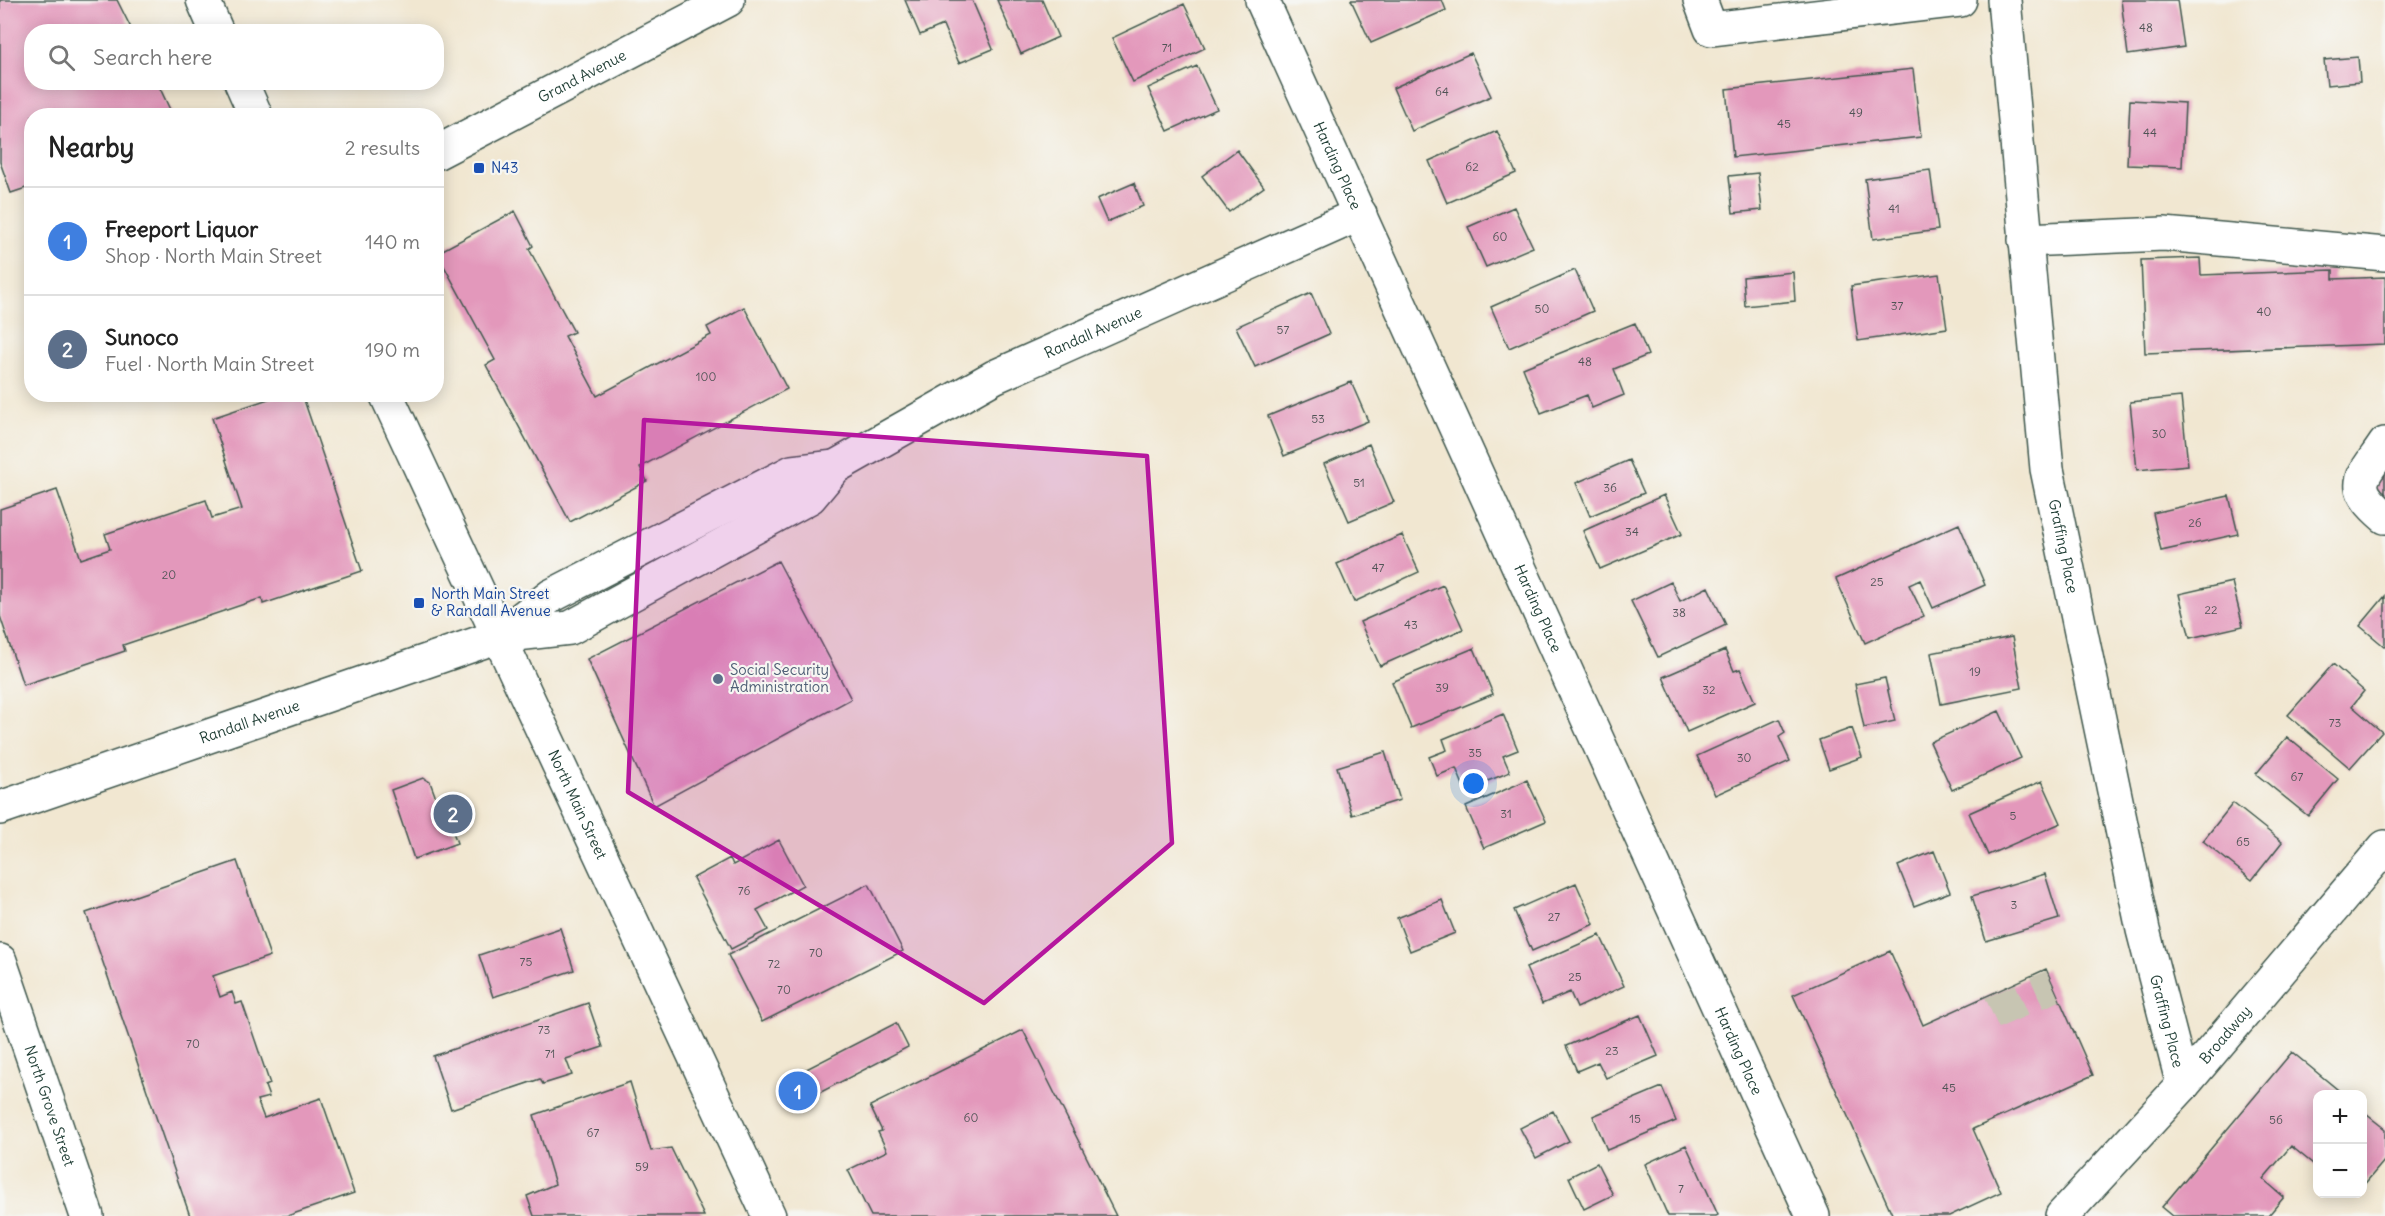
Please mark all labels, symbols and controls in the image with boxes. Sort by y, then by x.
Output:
house number: 48 [2139,20,2153,35]
search box [24,24,444,90]
house number: 71 [1162,40,1172,55]
icon: search [45,41,78,74]
text: Search here [93,43,212,71]
street label: Grand Avenue [535,45,629,107]
house number: 64 [1435,84,1449,99]
house number: 49 [1849,105,1863,120]
house number: 45 [1777,116,1791,131]
street label: Harding Place [1309,119,1366,213]
house number: 44 [2143,125,2157,140]
text: Nearby [48,131,134,164]
text: 2 results [345,135,420,160]
place label: N43 [491,158,519,177]
house number: 62 [1465,159,1479,174]
marker: N43 [472,161,486,175]
house number: 41 [1888,201,1900,216]
text: Freeport Liquor [105,215,258,243]
text: 1 [64,229,71,254]
text: 140 m [365,229,420,254]
house number: 60 [1493,229,1508,244]
text: Shop · North Main Street [105,243,322,268]
house number: 37 [1891,298,1903,313]
house number: 50 [1535,301,1550,316]
street label: Randall Avenue [1041,302,1145,362]
house number: 40 [2257,304,2272,319]
house number: 57 [1277,322,1290,337]
text: Sunoco [105,323,179,351]
text: 2 [62,337,73,362]
text: 190 m [365,337,420,362]
text: Fuel · North Main Street [105,351,314,376]
house number: 48 [1578,354,1592,369]
house number: 100 [696,369,716,384]
house number: 53 [1311,411,1325,426]
house number: 30 [2152,426,2166,441]
house number: 51 [1353,475,1365,490]
house number: 36 [1603,480,1617,495]
street label: Graffing Place [2045,498,2083,595]
house number: 26 [2188,515,2202,530]
house number: 34 [1625,524,1639,539]
house number: 47 [1372,560,1384,575]
street label: Harding Place [1510,561,1566,655]
house number: 20 [162,567,176,582]
house number: 25 [1870,574,1884,589]
place label: North Main Street & Randall Avenue [431,584,551,620]
marker: North Main Street & Randall Avenue [412,596,426,610]
house number: 22 [2204,602,2218,617]
house number: 38 [1672,605,1686,620]
house number: 43 [1404,617,1418,632]
place label: Social Security Administration [730,660,829,696]
house number: 19 [1969,664,1981,679]
marker: Social Security Administration [711,672,725,686]
house number: 39 [1435,680,1449,695]
house number: 32 [1702,682,1716,697]
street label: Randall Avenue [197,695,302,748]
house number: 73 [2329,715,2342,730]
house number: 35 [1468,745,1482,760]
street label: North Main Street [544,747,611,862]
house number: 30 [1737,750,1751,765]
your location [1459,769,1488,798]
house number: 67 [2291,769,2304,784]
pin: 2 [434,792,472,836]
house number: 31 [1500,806,1512,821]
house number: 5 [2010,808,2017,823]
house number: 65 [2236,834,2250,849]
house number: 76 [738,883,750,898]
house number: 3 [2011,897,2018,912]
house number: 27 [1548,909,1560,924]
house number: 70 [809,945,823,960]
house number: 75 [520,954,532,969]
house number: 72 [768,956,781,971]
house number: 25 [1568,969,1582,984]
street label: Graffing Place [2146,972,2188,1070]
house number: 70 [777,982,791,997]
street label: Broadway [2195,1002,2255,1068]
street label: Harding Place [1711,1004,1767,1098]
house number: 73 [538,1022,551,1037]
house number: 70 [186,1036,200,1051]
street label: North Grove Street [20,1043,79,1169]
house number: 23 [1605,1043,1619,1058]
house number: 71 [545,1046,555,1061]
pin: 1 [778,1068,818,1114]
house number: 45 [1942,1080,1956,1095]
map controls [2313,1090,2367,1198]
button: + [2313,1090,2367,1144]
house number: 60 [964,1110,979,1125]
house number: 15 [1629,1111,1641,1126]
house number: 56 [2269,1112,2283,1127]
house number: 67 [587,1125,600,1140]
button: − [2313,1144,2367,1198]
house number: 59 [635,1159,649,1174]
house number: 7 [1678,1181,1684,1196]

